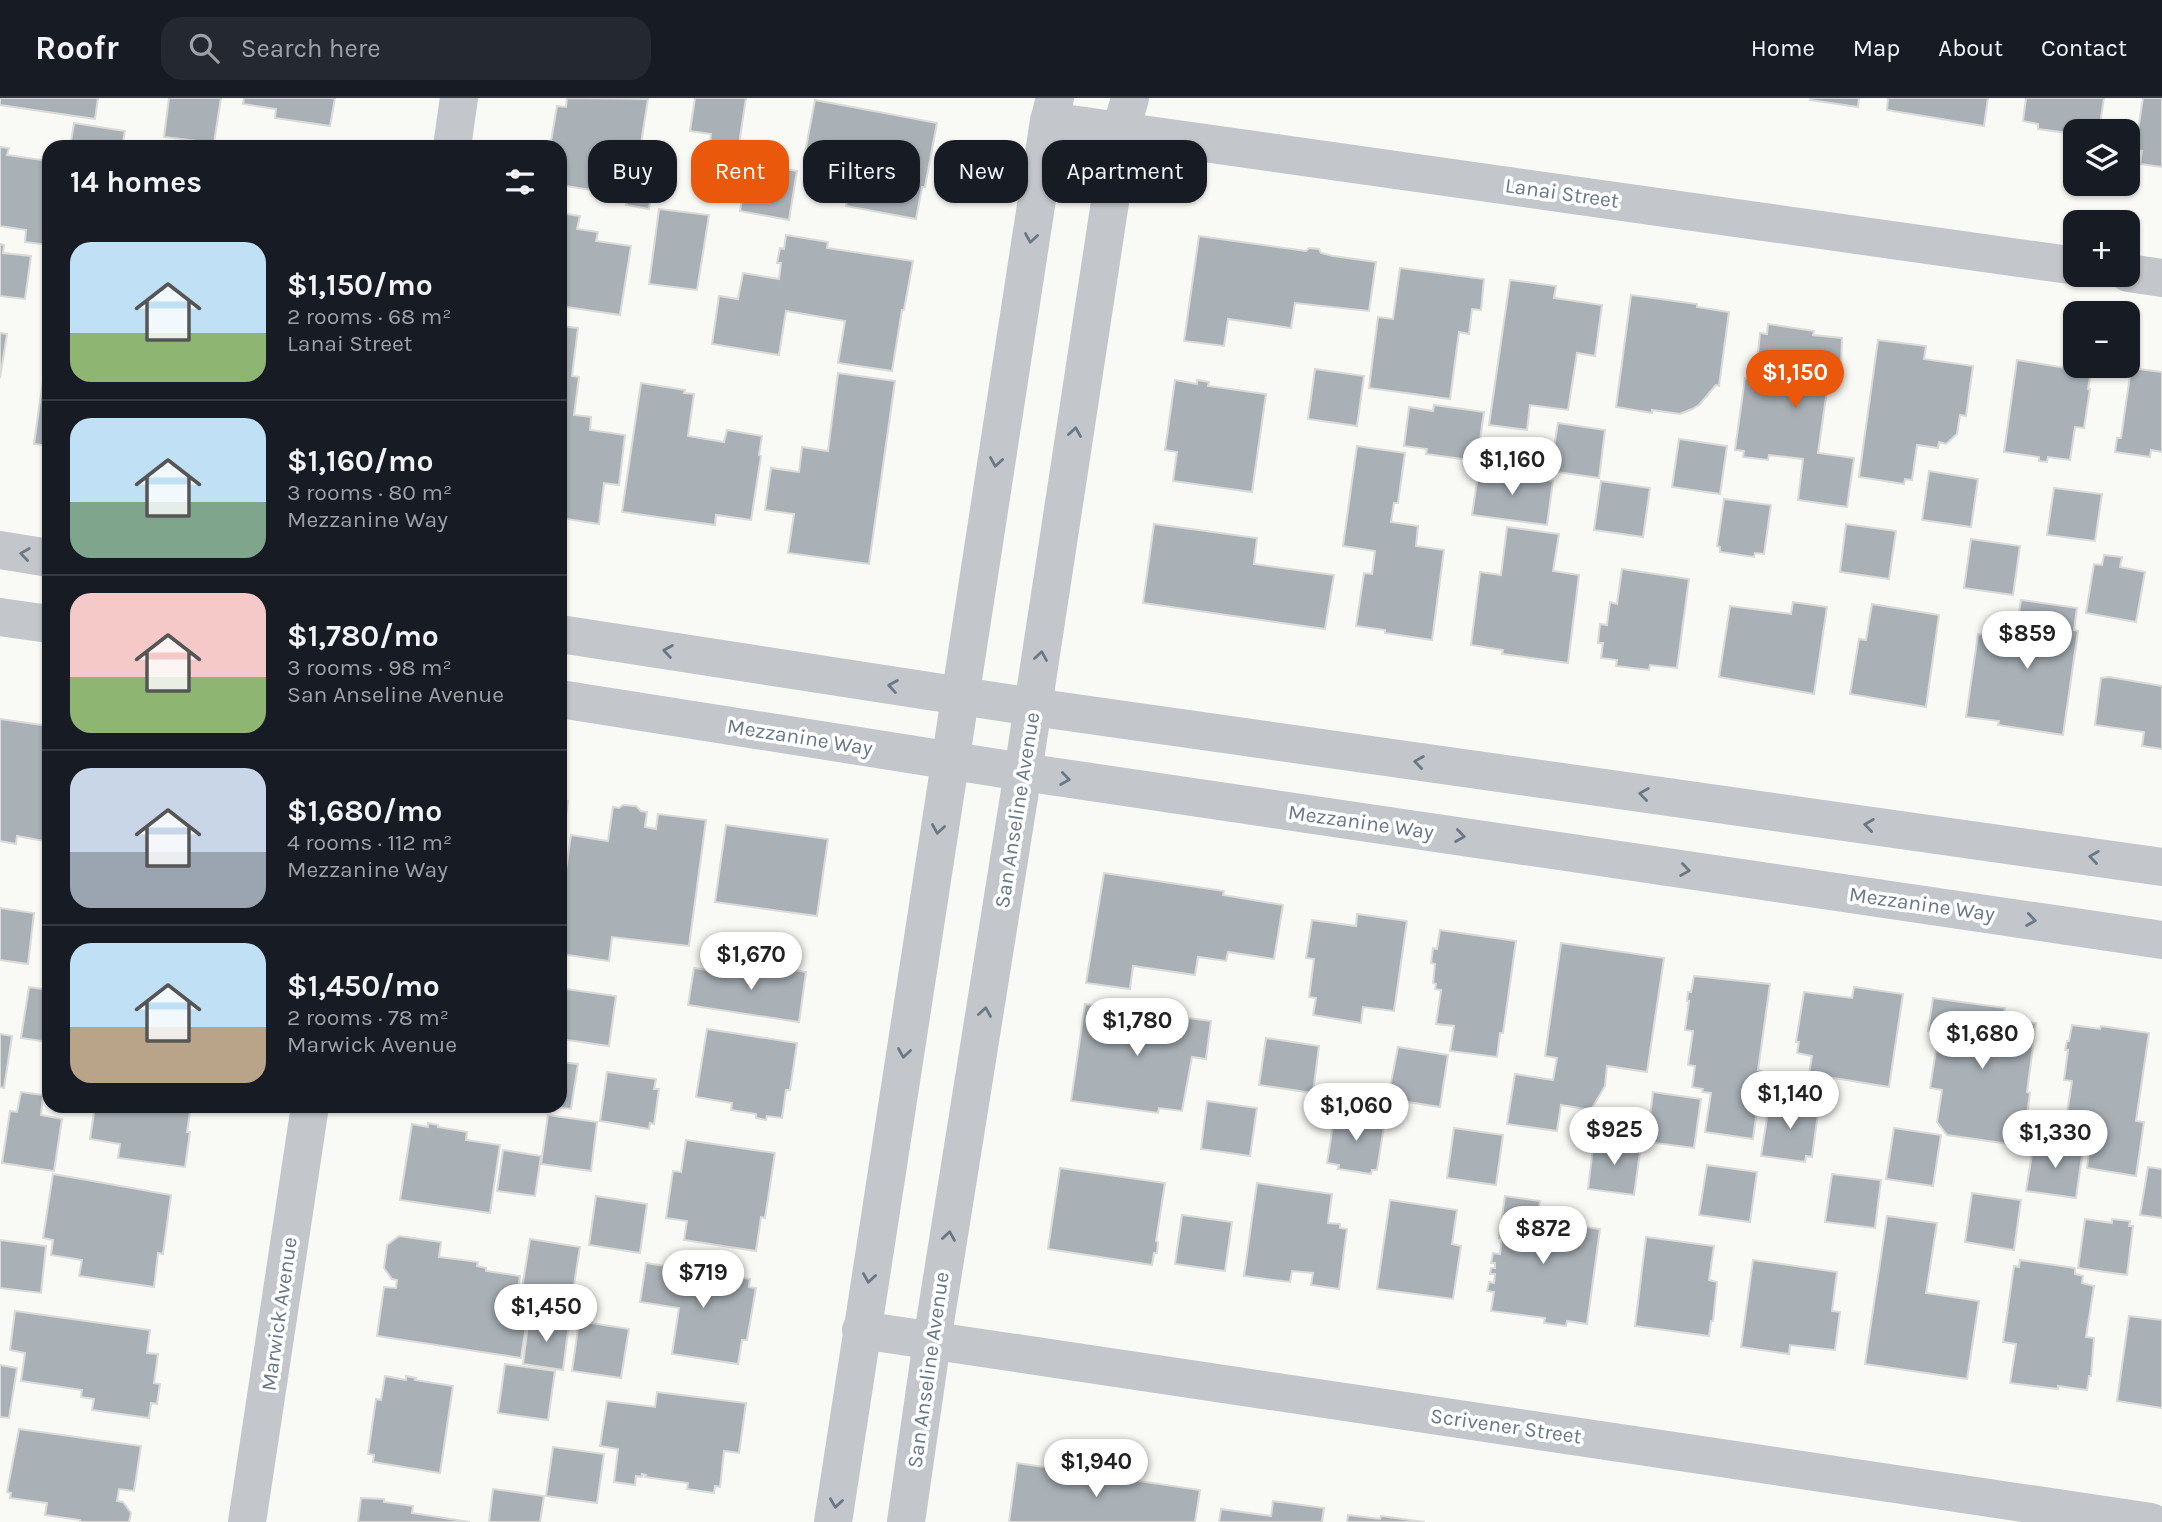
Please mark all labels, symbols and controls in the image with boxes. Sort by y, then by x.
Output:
search box [161,17,651,80]
text: Roofr [35,29,119,67]
icon: search [185,29,223,67]
text: Search here [241,33,381,64]
text: Home [1751,34,1815,62]
text: Map [1853,34,1900,62]
text: About [1938,34,2003,62]
text: Contact [2041,34,2127,62]
map controls [2063,119,2140,378]
button: layers [2063,119,2140,196]
chip: Buy [588,140,677,203]
chip: Rent [691,140,789,203]
chip: Filters [803,140,920,203]
chip: New [934,140,1028,203]
chip: Apartment [1042,140,1207,203]
icon: filters [501,163,539,201]
text: 14 homes [70,164,202,200]
street label: Lanai Street [1504,173,1620,213]
button: + [2063,210,2140,287]
one-way arrow [1024,232,1039,243]
text: $1,150/mo [287,267,433,303]
icon: home [126,270,210,354]
button: − [2063,301,2140,378]
text: 2 rooms · 68 m² [287,303,451,330]
text: Lanai Street [287,330,412,357]
pin: $1,150 [1738,350,1852,410]
text: $1,150 [1762,359,1828,386]
one-way arrow [1067,426,1082,437]
pin: $1,160 [1455,438,1569,497]
text: $1,160/mo [287,443,433,479]
icon: home [126,446,210,530]
text: $1,160 [1479,446,1545,473]
one-way arrow [989,457,1004,468]
text: 3 rooms · 80 m² [287,479,452,506]
text: Mezzanine Way [287,506,448,533]
one-way arrow [19,547,30,562]
pin: $859 [1986,612,2068,671]
text: $1,780/mo [287,618,439,654]
text: $859 [1998,620,2056,647]
icon: home [126,621,210,705]
one-way arrow [662,644,674,659]
one-way arrow [1033,651,1048,662]
text: 3 rooms · 98 m² [287,654,452,681]
one-way arrow [887,678,899,693]
text: San Anseline Avenue [287,681,504,708]
street label: San Anseline Avenue [990,710,1044,910]
street label: Mezzanine Way [726,714,875,760]
one-way arrow [1413,754,1425,769]
one-way arrow [1059,771,1071,786]
one-way arrow [1638,786,1650,801]
text: $1,680/mo [287,793,442,829]
icon: home [126,796,210,880]
street label: Mezzanine Way [1287,800,1436,844]
one-way arrow [1863,818,1875,833]
one-way arrow [931,823,946,834]
text: 4 rooms · 112 m² [287,829,452,856]
one-way arrow [1454,829,1465,844]
one-way arrow [2089,850,2100,865]
text: Mezzanine Way [287,856,448,883]
one-way arrow [1679,862,1691,877]
street label: Mezzanine Way [1848,882,1997,926]
one-way arrow [2025,913,2037,928]
pin: $1,670 [694,932,808,992]
text: $1,670 [716,941,786,968]
text: $1,450/mo [287,968,440,1004]
icon: home [126,971,210,1055]
pin: $1,780 [1080,998,1194,1058]
text: 2 rooms · 78 m² [287,1004,449,1031]
one-way arrow [977,1006,992,1018]
text: $1,780 [1102,1007,1172,1034]
pin: $1,680 [1925,1012,2039,1071]
text: $1,680 [1945,1020,2019,1047]
text: Marwick Avenue [287,1031,457,1058]
one-way arrow [897,1048,912,1059]
pin: $1,140 [1733,1072,1847,1131]
text: $1,140 [1757,1080,1823,1107]
pin: $1,060 [1299,1084,1413,1143]
text: $1,060 [1320,1092,1392,1119]
pin: $925 [1573,1108,1655,1167]
pin: $1,330 [1998,1110,2112,1170]
text: $925 [1585,1116,1643,1143]
text: $1,330 [2018,1119,2092,1146]
pin: $872 [1502,1206,1584,1266]
text: $872 [1515,1215,1571,1242]
one-way arrow [941,1231,956,1242]
street label: Marwick Avenue [256,1235,302,1393]
pin: $719 [662,1250,744,1310]
text: $719 [678,1259,728,1286]
street label: San Anseline Avenue [902,1270,954,1470]
one-way arrow [862,1272,877,1284]
pin: $1,450 [489,1284,603,1344]
text: $1,450 [510,1293,582,1320]
street label: Scrivener Street [1429,1404,1583,1449]
pin: $1,940 [1039,1440,1153,1499]
text: $1,940 [1060,1448,1132,1475]
one-way arrow [828,1497,843,1509]

